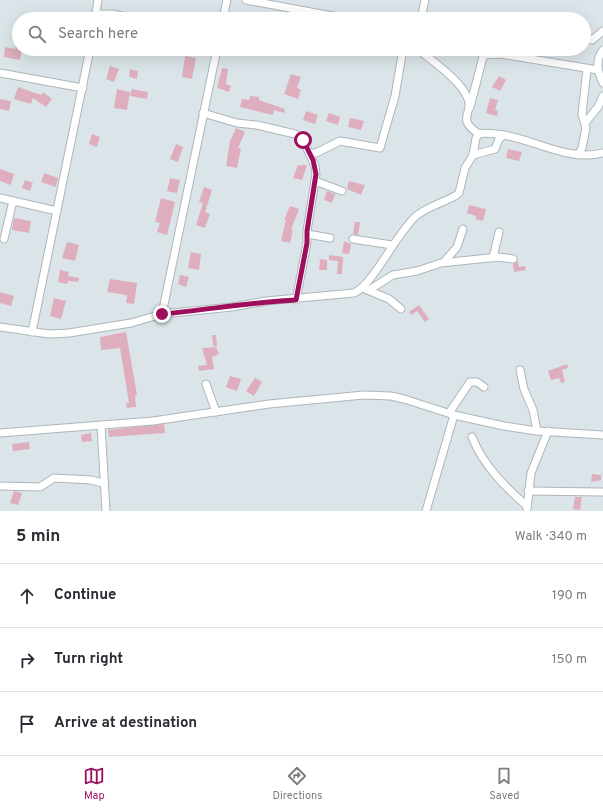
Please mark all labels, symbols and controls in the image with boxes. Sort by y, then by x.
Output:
search box [12,12,591,56]
icon: search [26,23,48,45]
text: Search here [58,25,138,44]
route start [294,131,312,149]
route end [153,305,171,323]
text: 5 min [16,526,60,548]
text: Walk · 340 m [515,529,587,545]
icon: ahead [16,585,38,607]
text: Continue [54,586,116,605]
text: 190 m [552,588,587,604]
icon: right [16,649,38,671]
text: Turn right [54,650,123,669]
text: 150 m [552,652,587,668]
icon: arrive [16,713,38,735]
text: Arrive at destination [54,714,197,733]
tab: Map [83,765,105,803]
tab: Directions [272,765,322,803]
tab: Saved [489,765,520,803]

